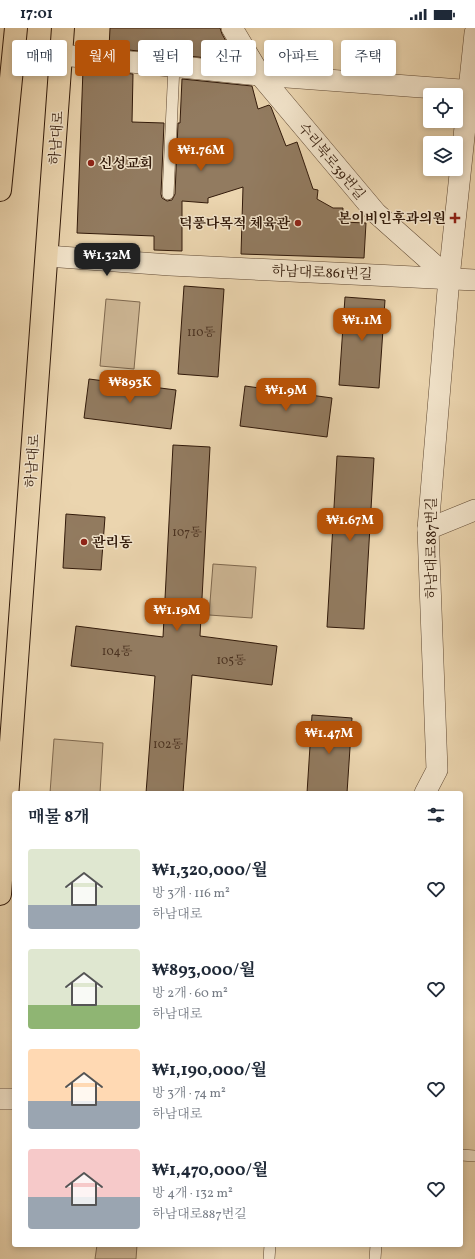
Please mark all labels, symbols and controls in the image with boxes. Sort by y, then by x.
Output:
text: 17:01 [20,4,53,25]
chip: 매매 [12,40,67,76]
chip: 월세 [75,40,130,76]
chip: 필터 [138,40,193,76]
chip: 신규 [201,40,256,76]
chip: 아파트 [264,40,333,76]
chip: 주택 [341,40,396,76]
map controls [423,88,463,176]
button: locate [423,88,463,128]
street label: 하남대로 [46,110,69,166]
street label: 수리북로39번길 [293,119,369,205]
button: layers [423,136,463,176]
pin: ₩1.76M [168,138,234,172]
text: ₩1.76M [177,142,225,160]
place label: 신성교회 [99,155,153,174]
marker: 신성교회 [86,158,96,168]
place label: 본이비인후과의원 [338,210,446,229]
marker: 본이비인후과의원 [449,212,461,224]
place label: 덕풍다목적 체육관 [179,215,290,234]
marker: 덕풍다목적 체육관 [293,218,303,228]
pin: ₩1.32M [74,243,140,277]
text: ₩1.32M [83,247,131,265]
street label: 하남대로861번길 [271,262,373,285]
pin: ₩1.1M [334,308,390,342]
text: ₩1.1M [342,312,382,330]
house number: 110동 [187,325,215,341]
pin: ₩893K [102,370,158,404]
text: ₩893K [108,374,152,392]
pin: ₩1.9M [258,378,314,412]
text: ₩1.9M [265,382,307,400]
street label: 하남대로 [22,433,45,489]
street label: 하남대로887번길 [423,497,442,599]
pin: ₩1.67M [317,508,383,542]
text: ₩1.67M [326,512,374,530]
house number: 107동 [172,525,202,541]
place label: 관리동 [92,534,133,553]
marker: 관리동 [79,537,89,547]
pin: ₩1.19M [144,598,210,632]
text: ₩1.19M [154,602,200,620]
house number: 104동 [102,644,133,660]
house number: 105동 [216,653,246,669]
pin: ₩1.47M [296,721,362,755]
text: ₩1.47M [305,725,353,743]
house number: 102동 [153,737,183,753]
icon: filters [425,804,447,826]
text: 매물 8개 [28,806,90,829]
text: ₩1,320,000/월 [152,859,268,882]
icon: home [60,865,108,913]
icon: heart [425,878,447,900]
text: 방 3개 · 116 m² [152,885,230,903]
text: 하남대로 [152,906,202,924]
text: ₩893,000/월 [152,959,256,982]
icon: home [60,965,108,1013]
icon: heart [425,978,447,1000]
text: 방 2개 · 60 m² [152,985,228,1003]
text: 하남대로 [152,1006,202,1024]
text: ₩1,190,000/월 [152,1059,267,1082]
icon: home [60,1065,108,1113]
icon: heart [425,1078,447,1100]
text: 방 3개 · 74 m² [152,1085,226,1103]
text: 하남대로 [152,1106,202,1124]
text: ₩1,470,000/월 [152,1159,268,1182]
icon: home [60,1165,108,1213]
icon: heart [425,1178,447,1200]
text: 방 4개 · 132 m² [152,1185,233,1203]
text: 하남대로887번길 [152,1206,247,1224]

